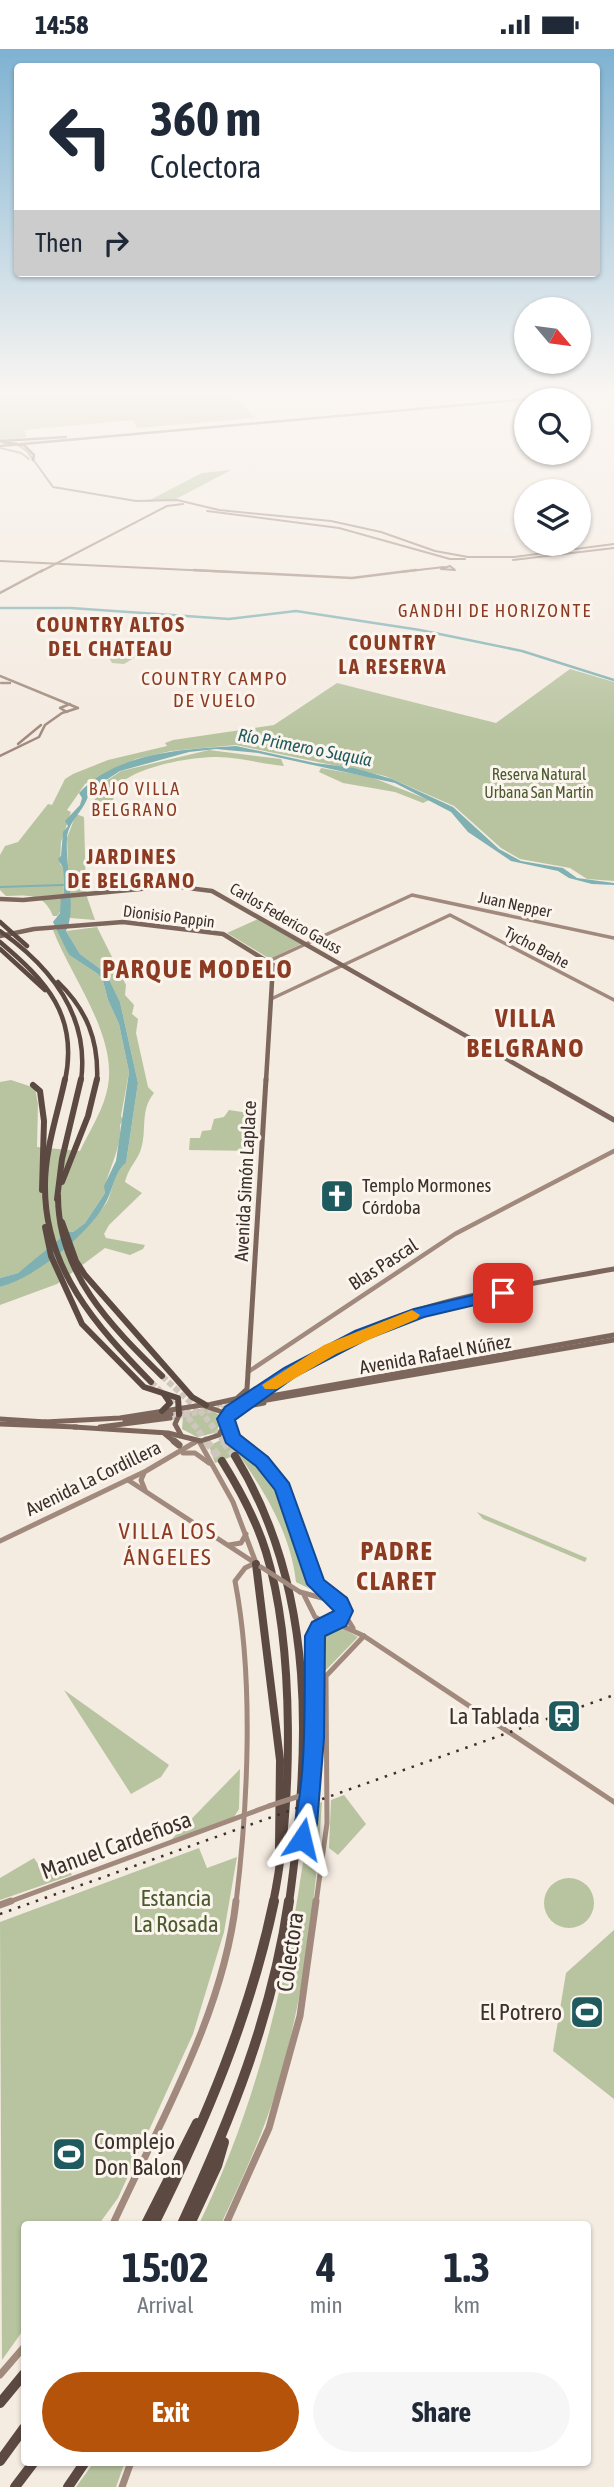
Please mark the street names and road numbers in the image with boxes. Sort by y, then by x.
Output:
street label: Carlos Federico Gauss [227,879,345,957]
street label: Juan Nepper [477,887,553,922]
street label: Dionisio Pappin [122,901,216,932]
street label: Tycho Brahe [501,922,572,972]
street label: Avenida Simón Laplace [230,1100,260,1262]
street label: Blas Pascal [344,1234,422,1294]
street label: Avenida Rafael Núñez [358,1330,513,1378]
street label: Avenida La Cordillera [22,1436,164,1520]
street label: Manuel Cardeñosa [37,1806,195,1884]
street label: Colectora [272,1911,308,1993]

